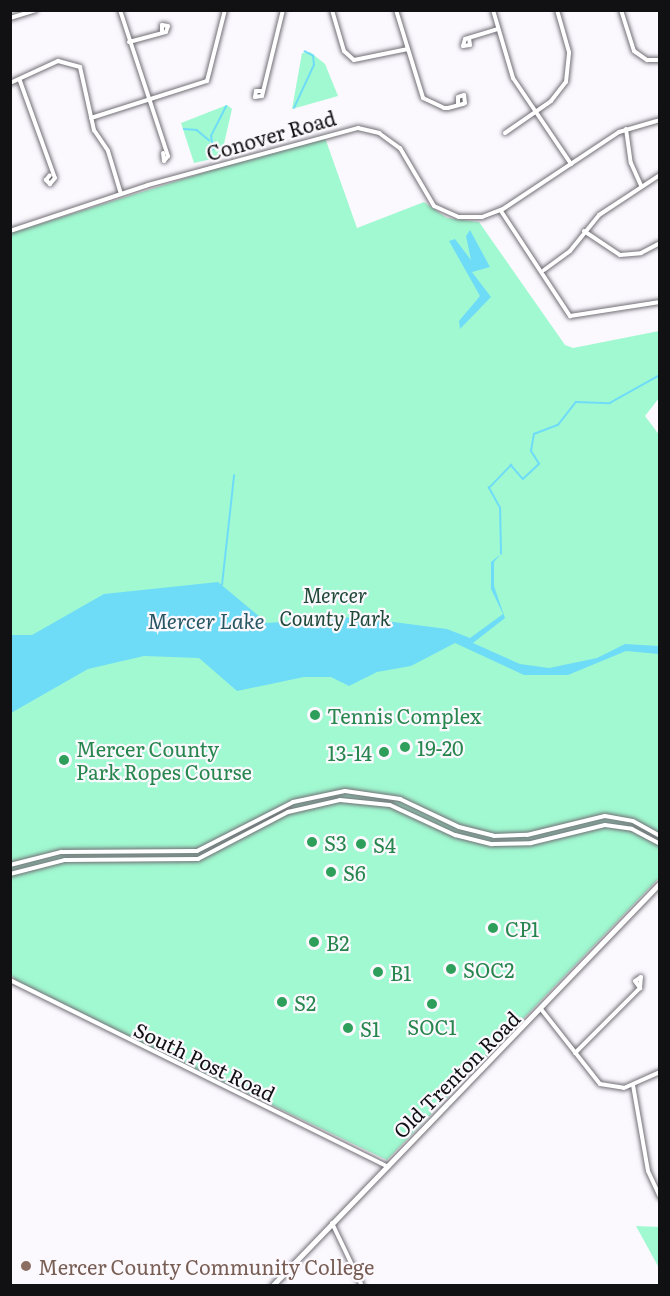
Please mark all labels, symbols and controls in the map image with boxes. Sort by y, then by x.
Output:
street label: Conover Road [204,105,338,165]
park label: Mercer County Park [279,583,391,630]
water label: Mercer Lake [148,607,264,633]
place label: Tennis Complex [327,703,481,727]
marker: Tennis Complex [308,708,322,722]
place label: 19-20 [417,735,464,759]
place label: Mercer County Park Ropes Course [76,736,252,783]
place label: 13-14 [328,740,372,764]
marker: 19-20 [398,740,412,754]
marker: 13-14 [377,745,391,759]
marker: Mercer County Park Ropes Course [57,753,71,767]
place label: S3 [324,830,347,854]
place label: S4 [373,832,396,856]
marker: S3 [305,835,319,849]
marker: S4 [354,837,368,851]
place label: S6 [343,860,366,884]
marker: S6 [324,865,338,879]
place label: CP1 [505,916,539,940]
marker: CP1 [486,921,500,935]
place label: B2 [326,930,349,954]
marker: B2 [307,935,321,949]
place label: SOC2 [463,957,514,981]
place label: B1 [390,960,411,984]
marker: SOC2 [444,962,458,976]
marker: B1 [371,965,385,979]
place label: S2 [294,990,316,1014]
marker: S2 [275,995,289,1009]
marker: SOC1 [425,997,439,1011]
street label: Old Trenton Road [388,1006,524,1142]
place label: SOC1 [407,1014,457,1038]
street label: South Post Road [131,1016,279,1106]
place label: S1 [360,1016,380,1040]
marker: S1 [341,1021,355,1035]
place label: Mercer County Community College [38,1254,374,1278]
marker: Mercer County Community College [19,1259,33,1273]

